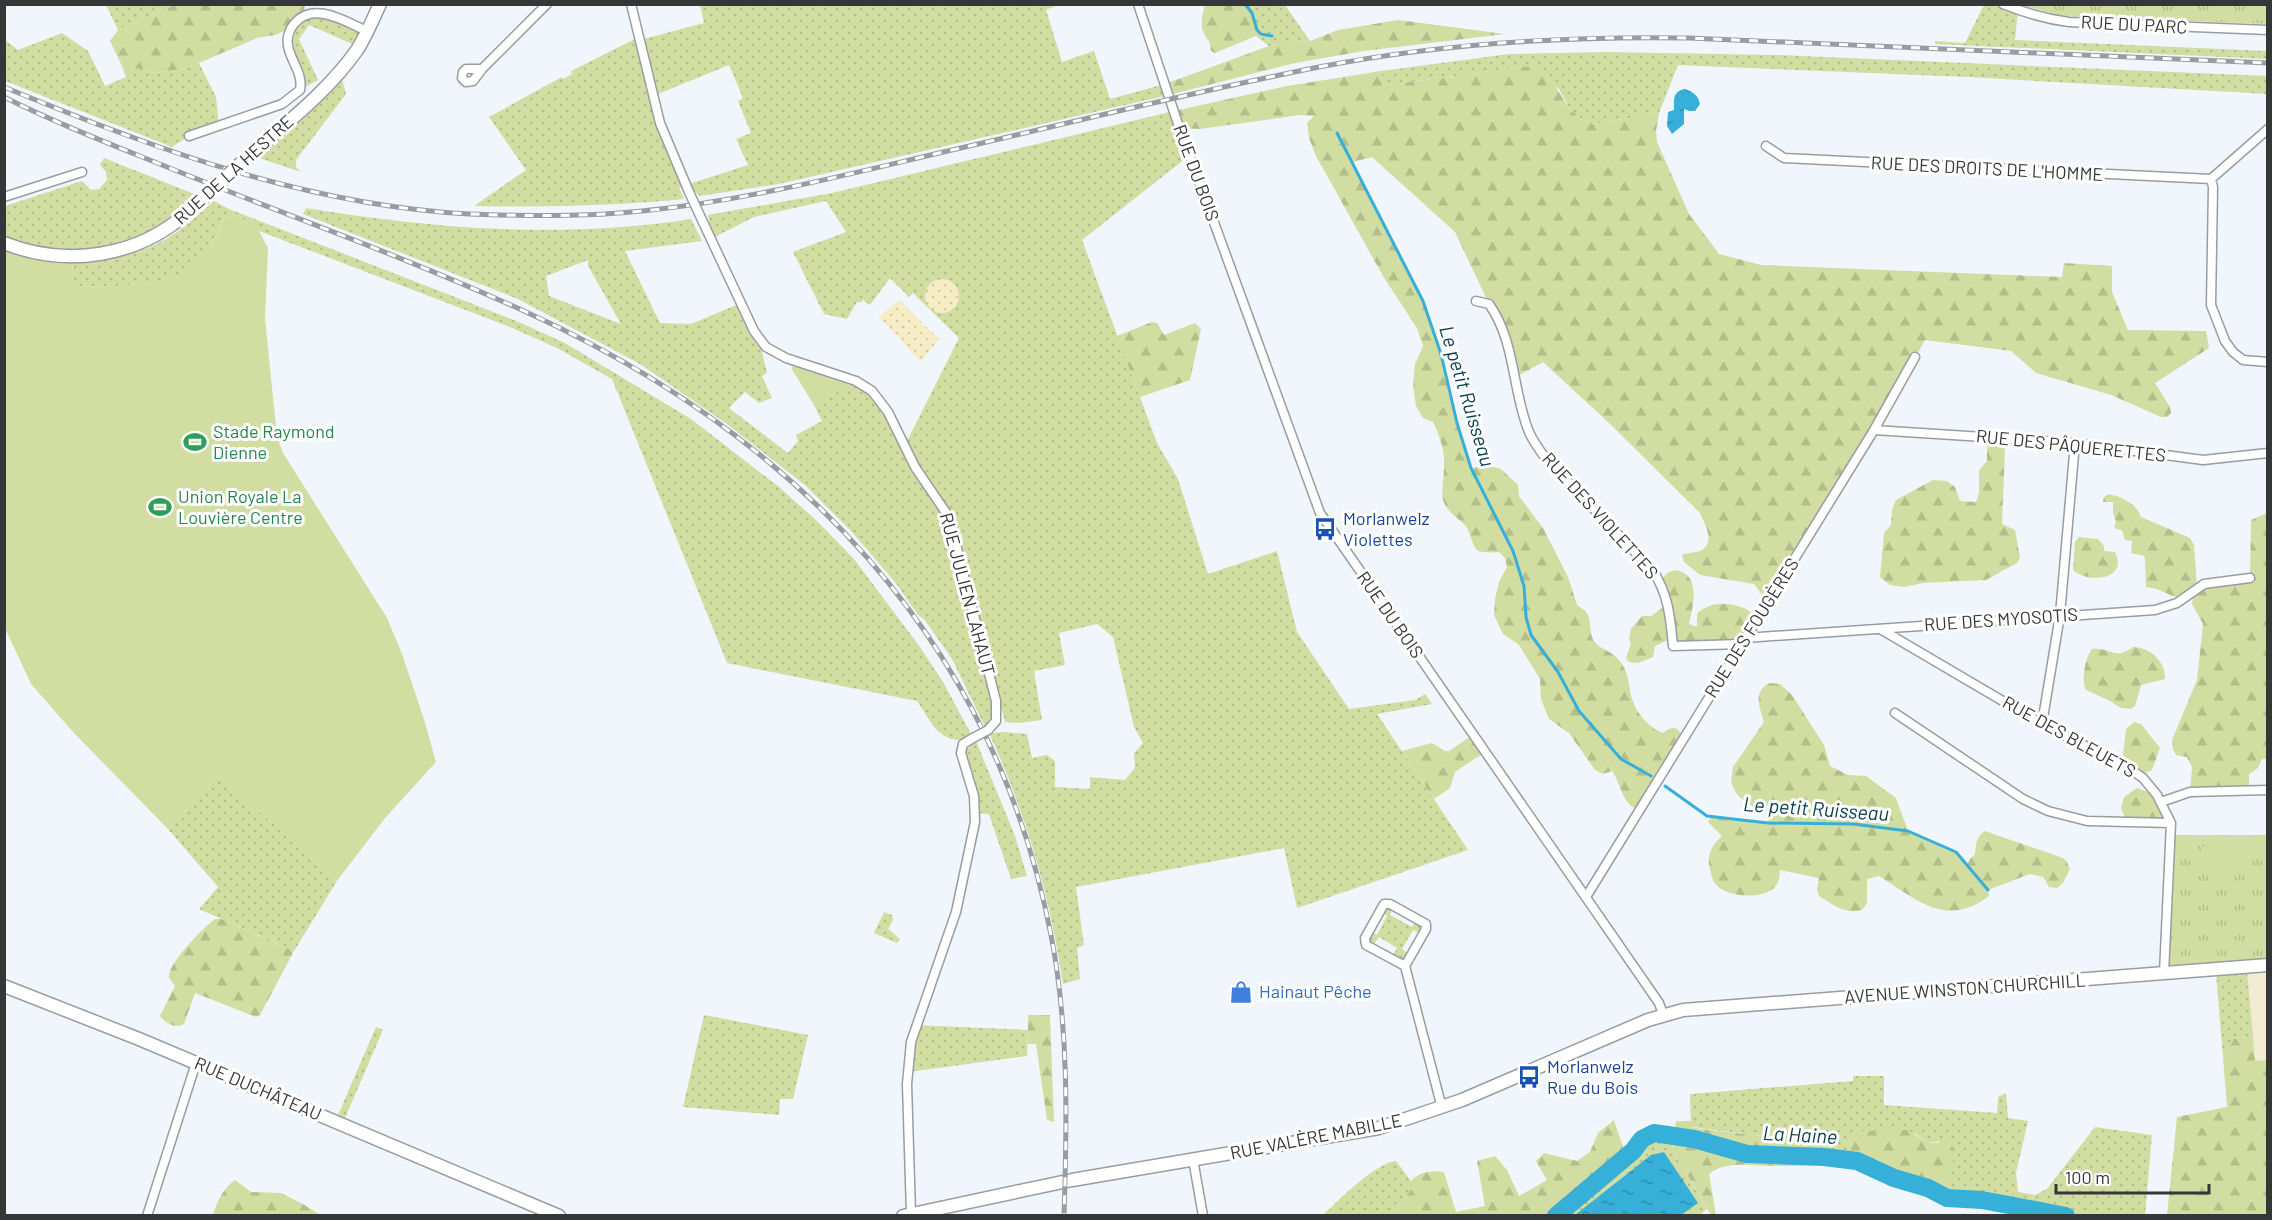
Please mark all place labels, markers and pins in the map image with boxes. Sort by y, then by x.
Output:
place label: Stade Raymond Dienne [213,420,335,463]
sports icon: Stade Raymond Dienne [182,429,208,455]
place label: Union Royale La Louvière Centre [178,485,303,528]
sports icon: Union Royale La Louvière Centre [147,494,173,520]
place label: Morlanwelz Violettes [1343,507,1430,550]
bus stop icon: Morlanwelz Violettes [1312,516,1338,542]
shop icon: Hainaut Pêche [1228,979,1254,1005]
place label: Hainaut Pêche [1259,980,1372,1002]
place label: Morlanwelz Rue du Bois [1547,1055,1638,1098]
bus stop icon: Morlanwelz Rue du Bois [1516,1064,1542,1090]

